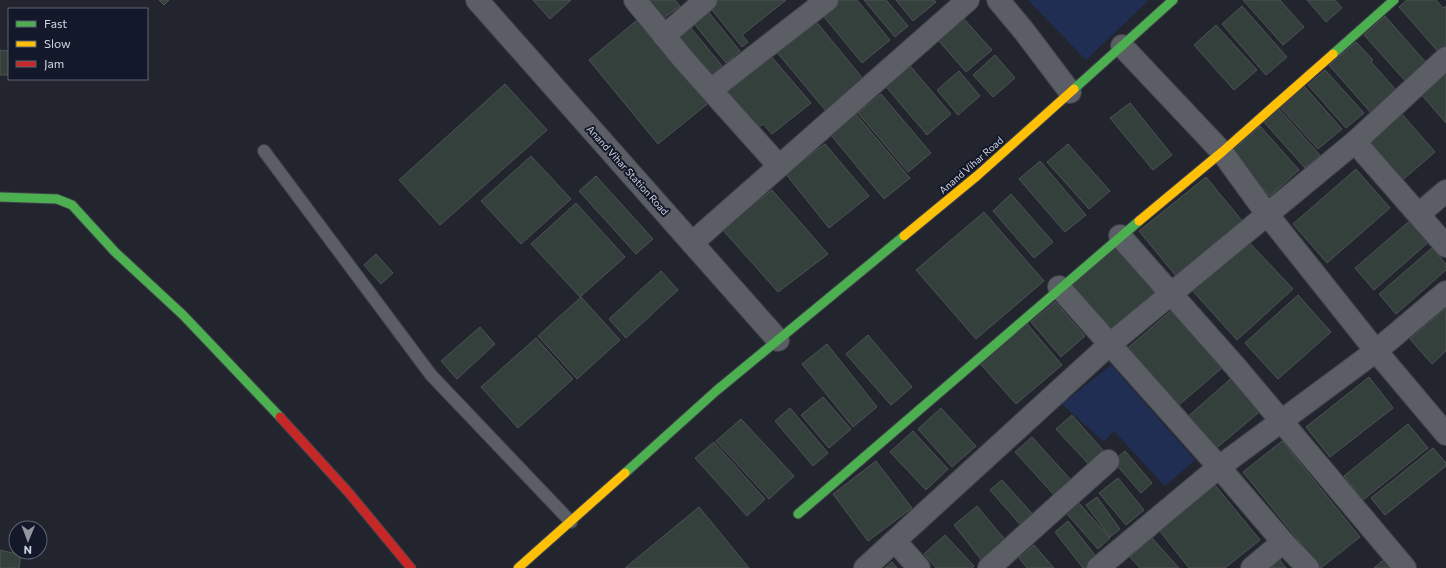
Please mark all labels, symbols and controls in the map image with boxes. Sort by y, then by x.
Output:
legend [8,8,148,80]
text: Fast [44,16,67,30]
text: Slow [44,36,71,50]
text: Jam [44,56,64,71]
street label: Anand Vihar Station Road [585,123,672,217]
street label: Anand Vihar Road [937,134,1006,196]
north arrow [8,520,48,560]
text: N [24,544,32,557]

